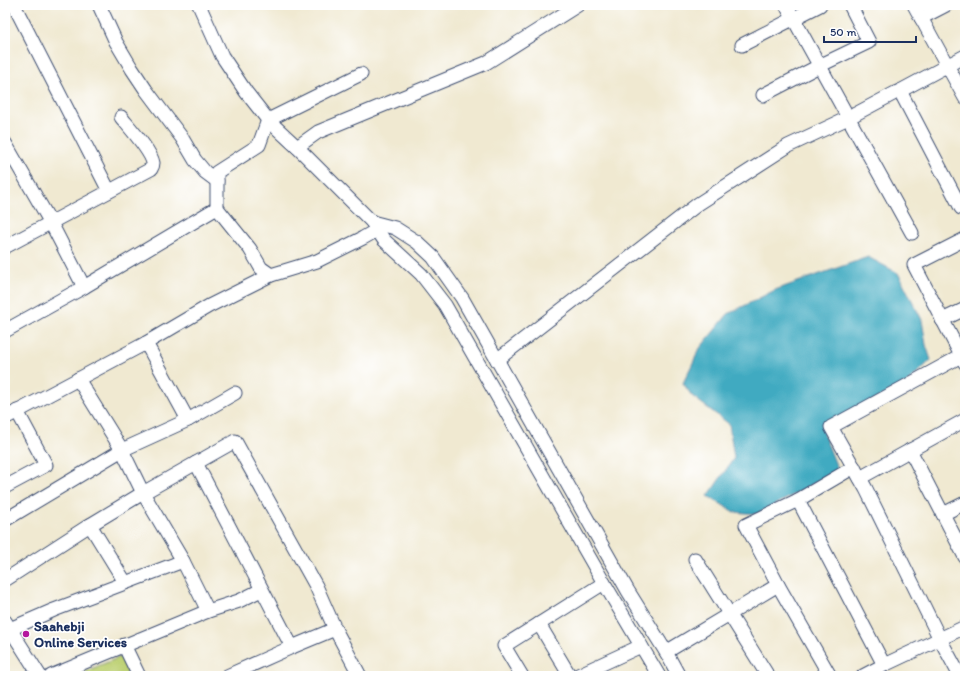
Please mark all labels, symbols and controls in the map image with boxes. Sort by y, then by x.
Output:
scale bar [824,18,916,44]
text: 50 m [830,25,856,39]
place label: Saahebji Online Services [34,618,127,651]
marker: Saahebji Online Services [21,629,31,639]

